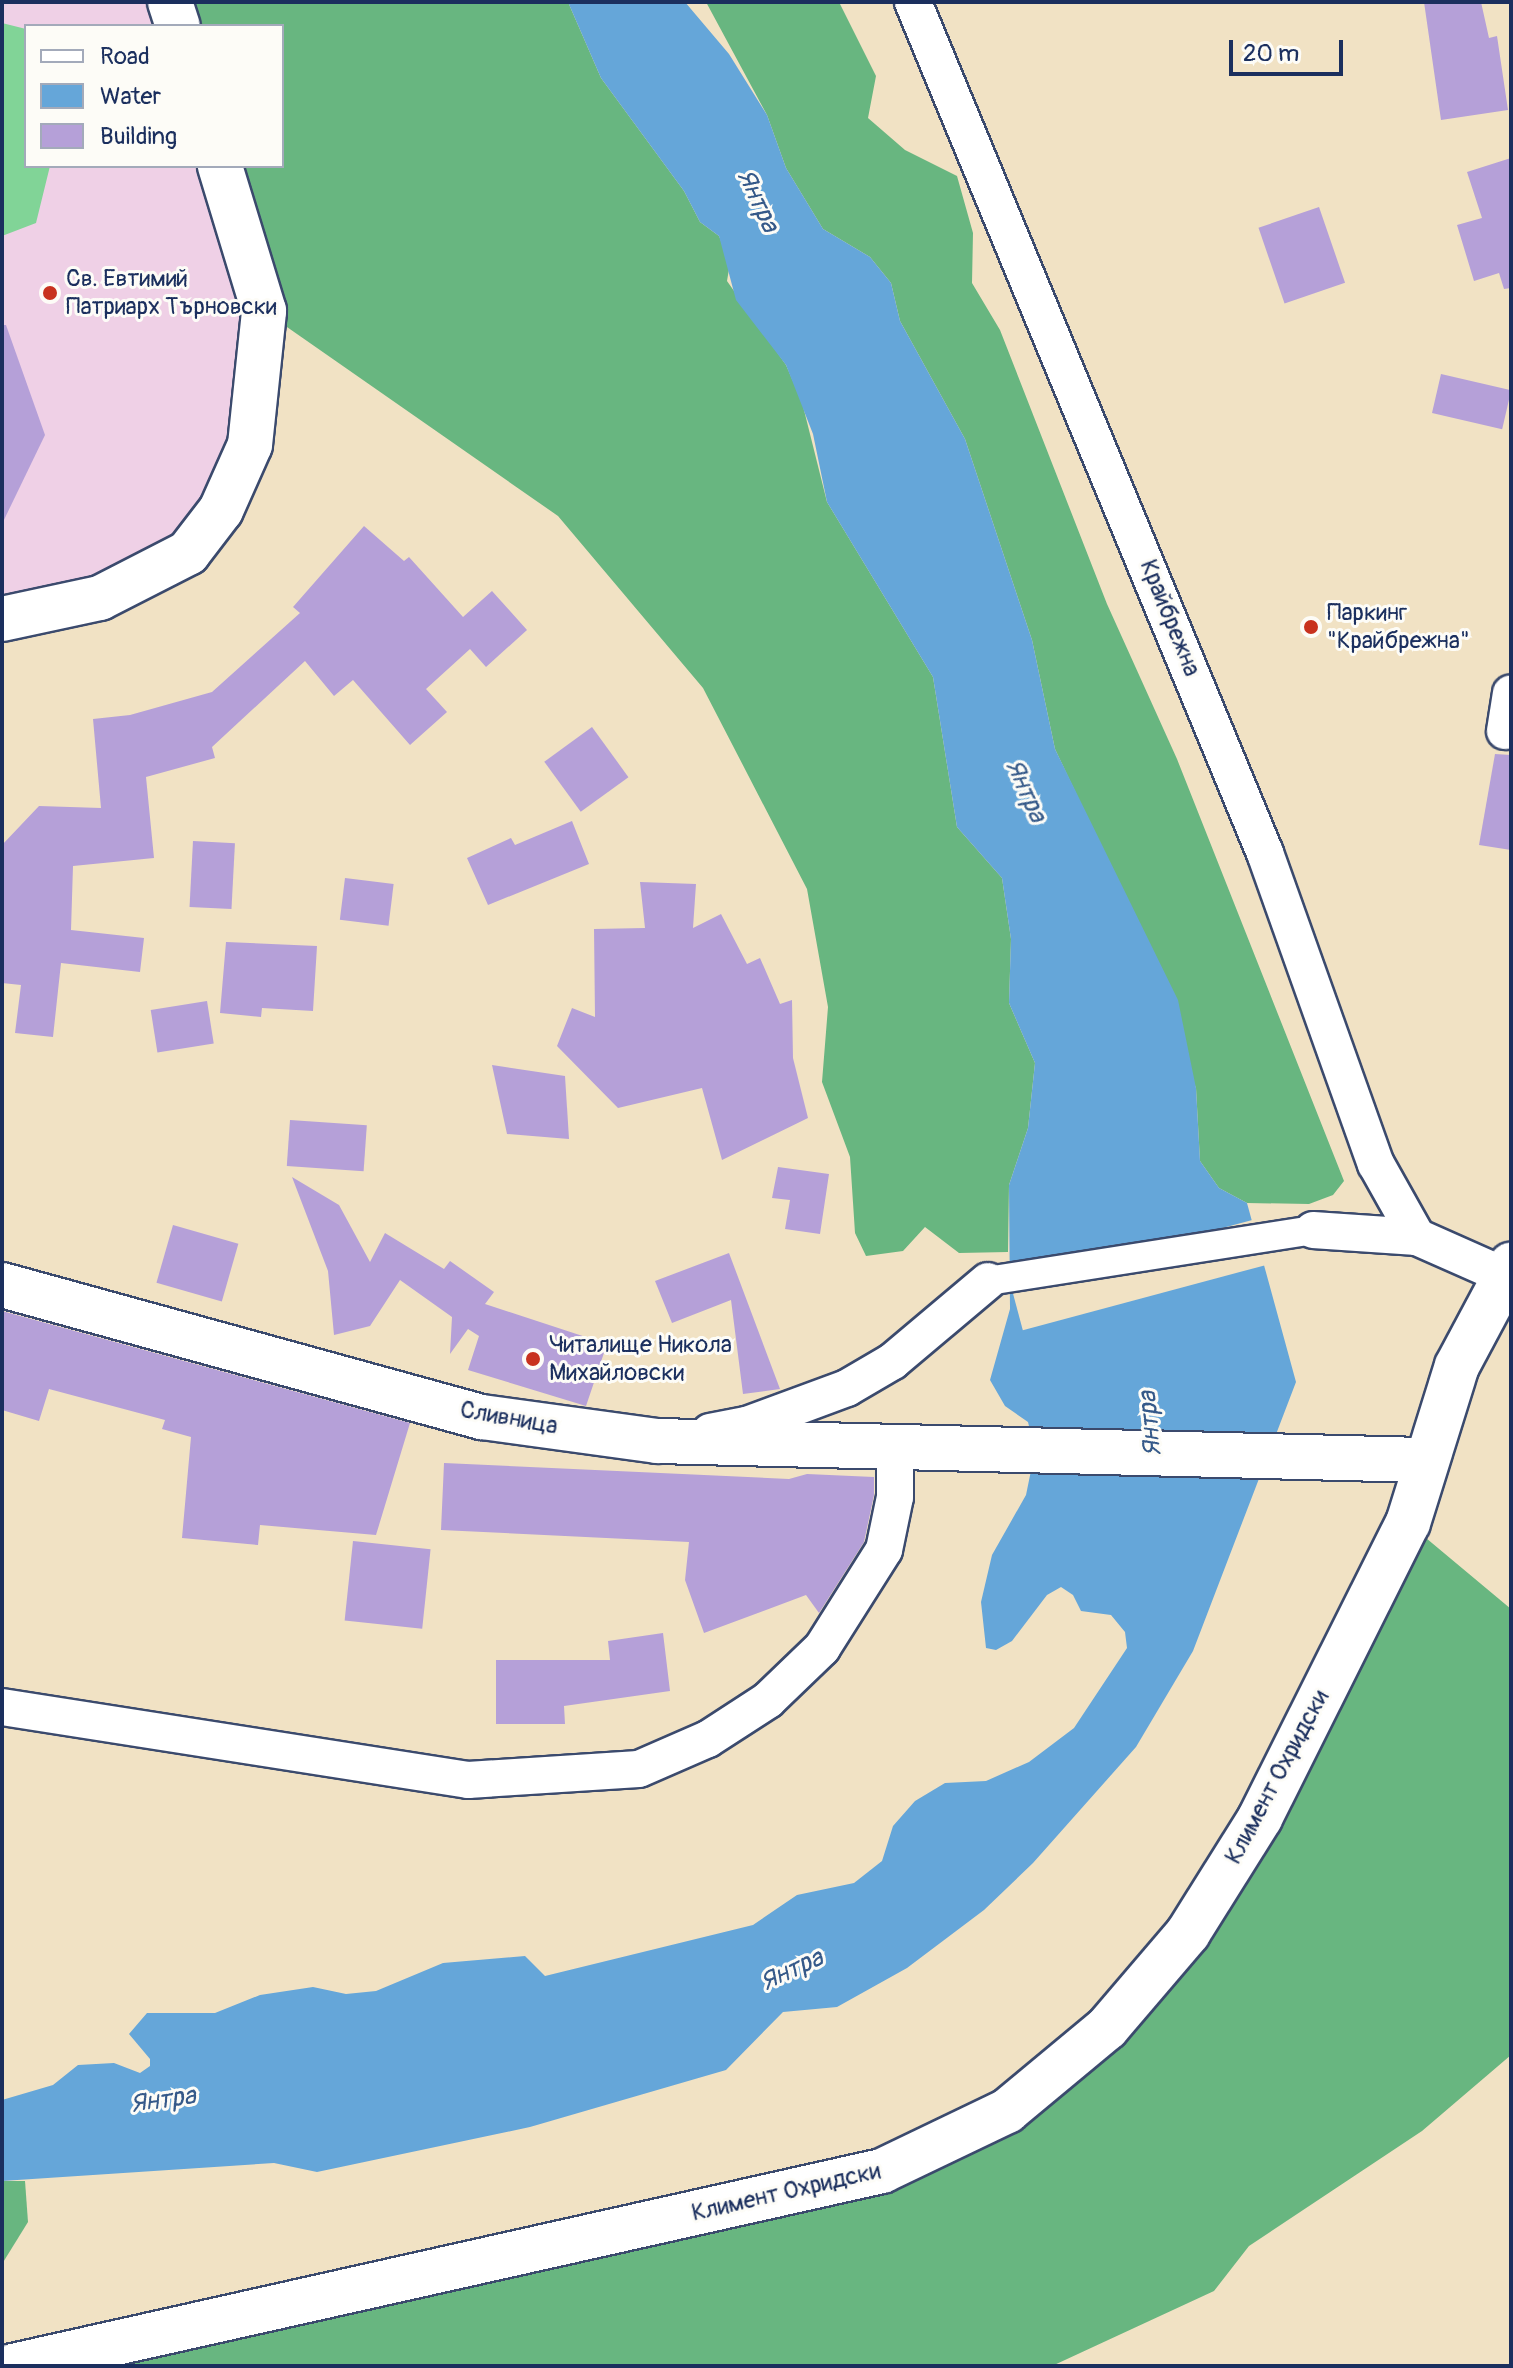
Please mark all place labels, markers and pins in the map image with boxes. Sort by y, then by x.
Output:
place label: Св. Евтимий Патриарх Търновски [66,265,277,321]
marker: Св. Евтимий Патриарх Търновски [41,284,59,302]
place label: Паркинг "Крайбрежна" [1327,599,1470,655]
marker: Паркинг "Крайбрежна" [1302,618,1320,636]
place label: Читалище Никола Михайловски [549,1331,732,1387]
marker: Читалище Никола Михайловски [524,1350,542,1368]

